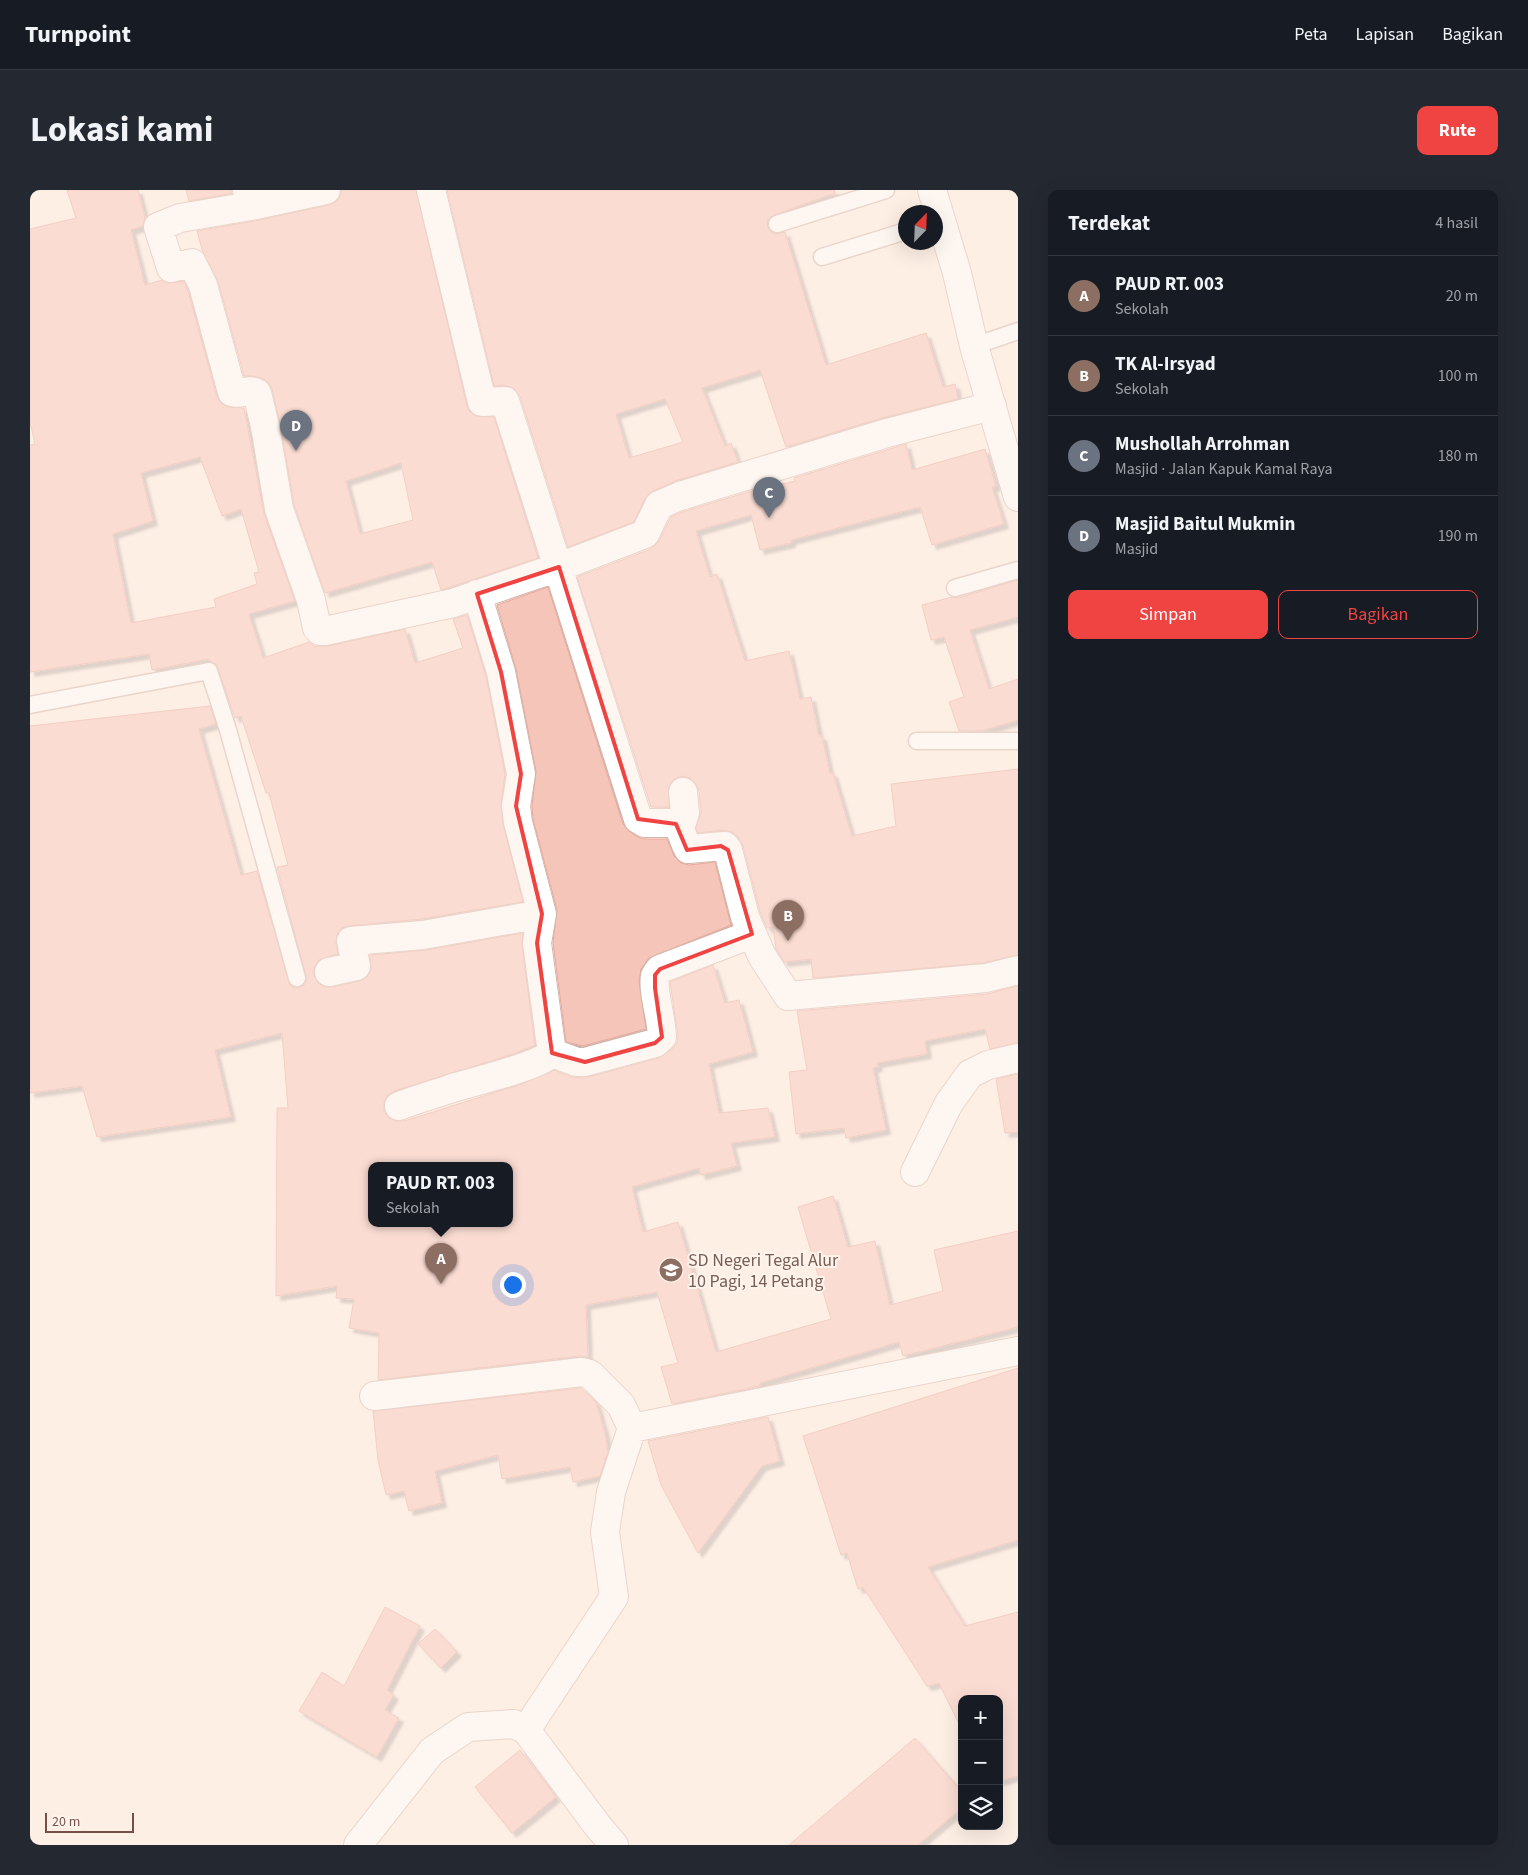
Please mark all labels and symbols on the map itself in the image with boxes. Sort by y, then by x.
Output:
north arrow [898,205,943,250]
pin: D [280,410,312,451]
pin: C [753,477,785,518]
pin: B [772,900,804,941]
pin: A [425,1243,457,1284]
place label: SD Negeri Tegal Alur 10 Pagi, 14 Petang [688,1248,839,1294]
school or university icon: SD Negeri Tegal Alur 10 Pagi, 14 Petang [658,1257,684,1283]
your location [500,1272,526,1298]
scale bar [45,1810,134,1833]

